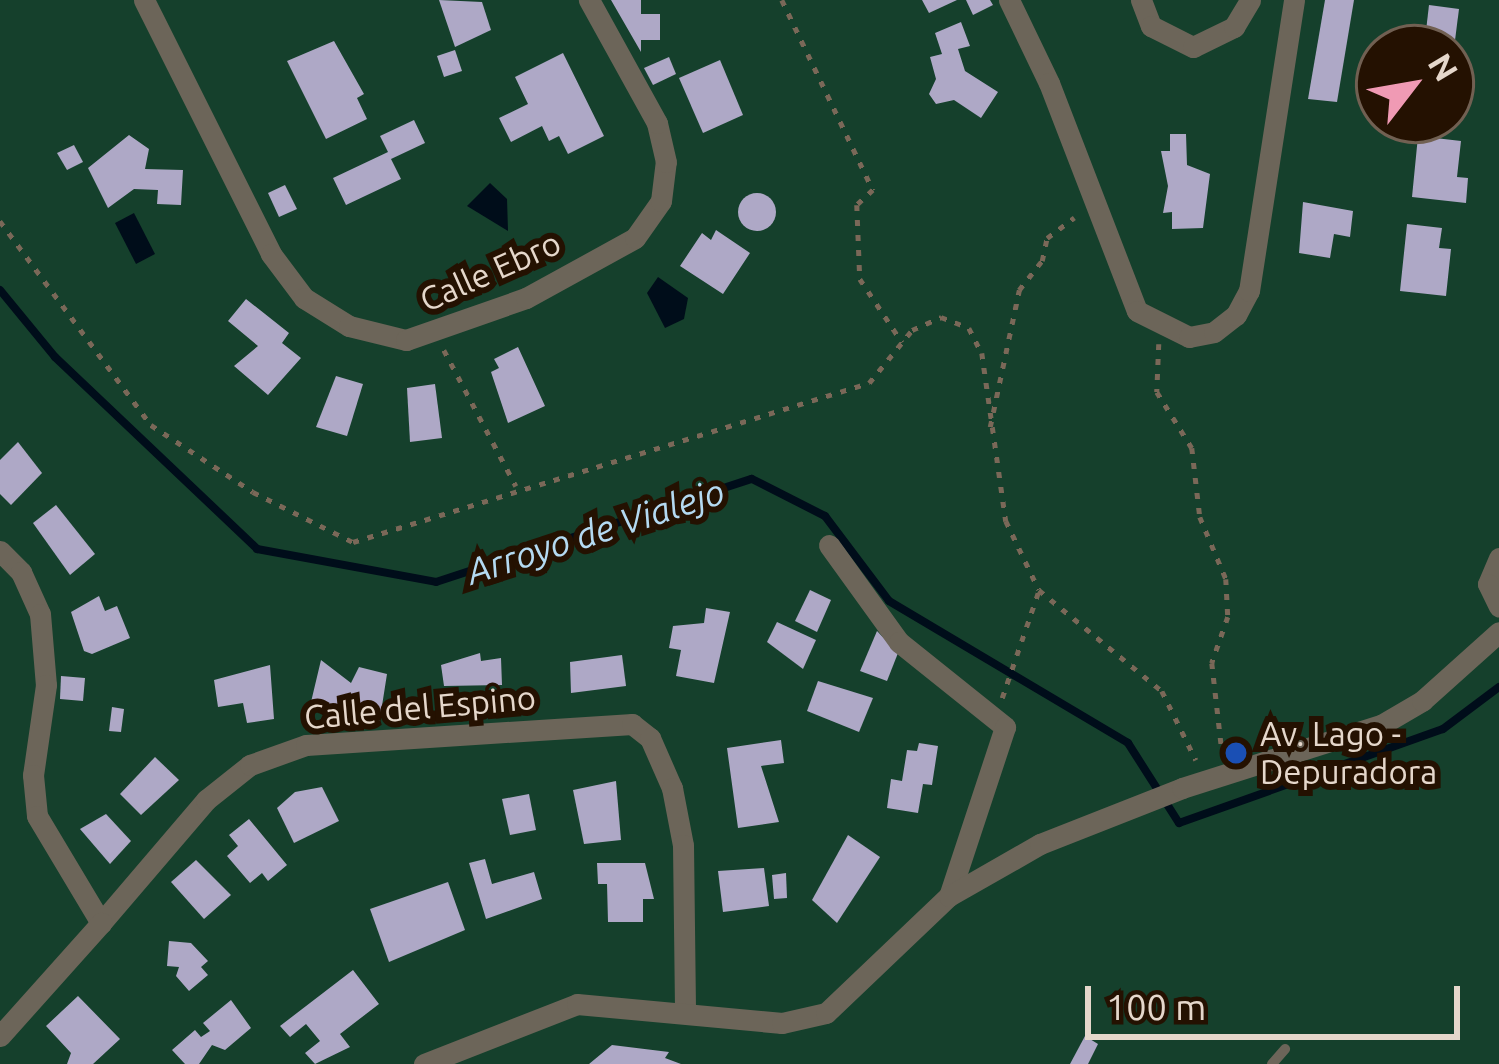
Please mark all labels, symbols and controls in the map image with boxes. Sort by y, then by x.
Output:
north arrow [1355,24,1475,144]
text: N [1422,47,1466,87]
street label: Calle Ebro [413,222,567,320]
water label: Arroyo de Vialejo [461,469,729,593]
street label: Calle del Espino [303,677,537,737]
place label: Av. Lago - Depuradora [1260,714,1437,792]
marker: Av. Lago - Depuradora [1223,740,1249,766]
scale bar [1091,962,1466,1036]
text: 100 m [1106,986,1206,1027]

